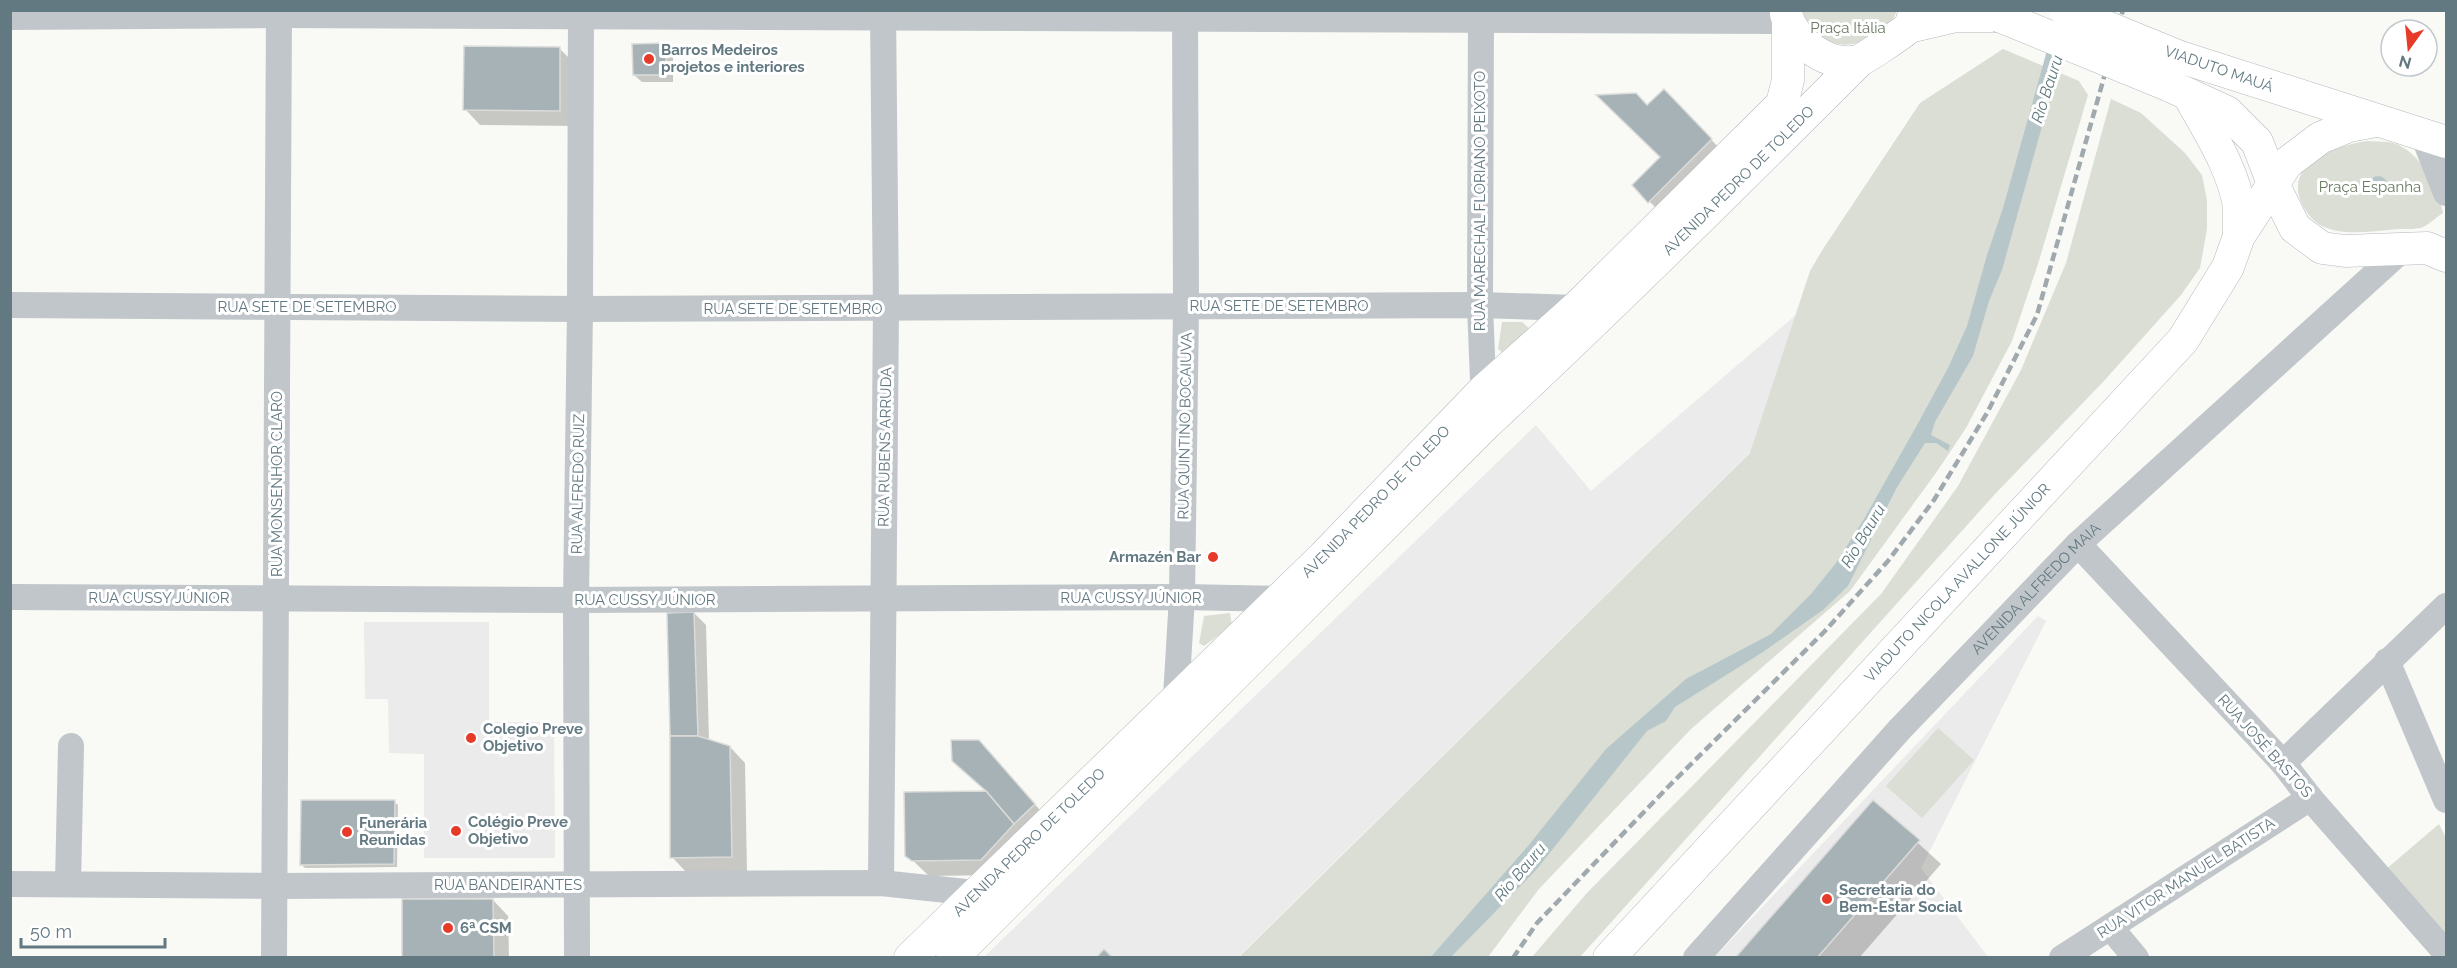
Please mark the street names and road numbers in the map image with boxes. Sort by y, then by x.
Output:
street label: VIADUTO MAUÁ [2162,42,2276,96]
street label: RUA MARECHAL FLORIANO PEIXOTO [1471,71,1489,331]
street label: AVENIDA PEDRO DE TOLEDO [1659,102,1818,259]
street label: RUA SETE DE SETEMBRO [1190,297,1368,315]
street label: RUA SETE DE SETEMBRO [218,298,396,316]
street label: RUA SETE DE SETEMBRO [704,300,882,318]
street label: RUA QUINTINO BOCAIUVA [1174,332,1196,520]
street label: RUA RUBENS ARRUDA [875,367,895,527]
street label: RUA MONSENHOR CLARO [268,391,286,577]
street label: RUA ALFREDO RUIZ [568,414,588,554]
street label: AVENIDA PEDRO DE TOLEDO [1298,422,1454,582]
street label: VIADUTO NICOLA AVALLONE JÚNIOR [1861,480,2054,686]
street label: AVENIDA ALFREDO MAIA [1968,519,2104,658]
street label: RUA CUSSY JÚNIOR [88,589,230,607]
street label: RUA CUSSY JÚNIOR [1060,589,1202,607]
street label: RUA CUSSY JÚNIOR [574,591,716,609]
street label: RUA JOSÉ BASTOS [2214,691,2316,801]
street label: AVENIDA PEDRO DE TOLEDO [949,764,1109,920]
street label: RUA VITOR MANUEL BATISTA [2094,814,2278,942]
street label: RUA BANDEIRANTES [434,876,582,894]

